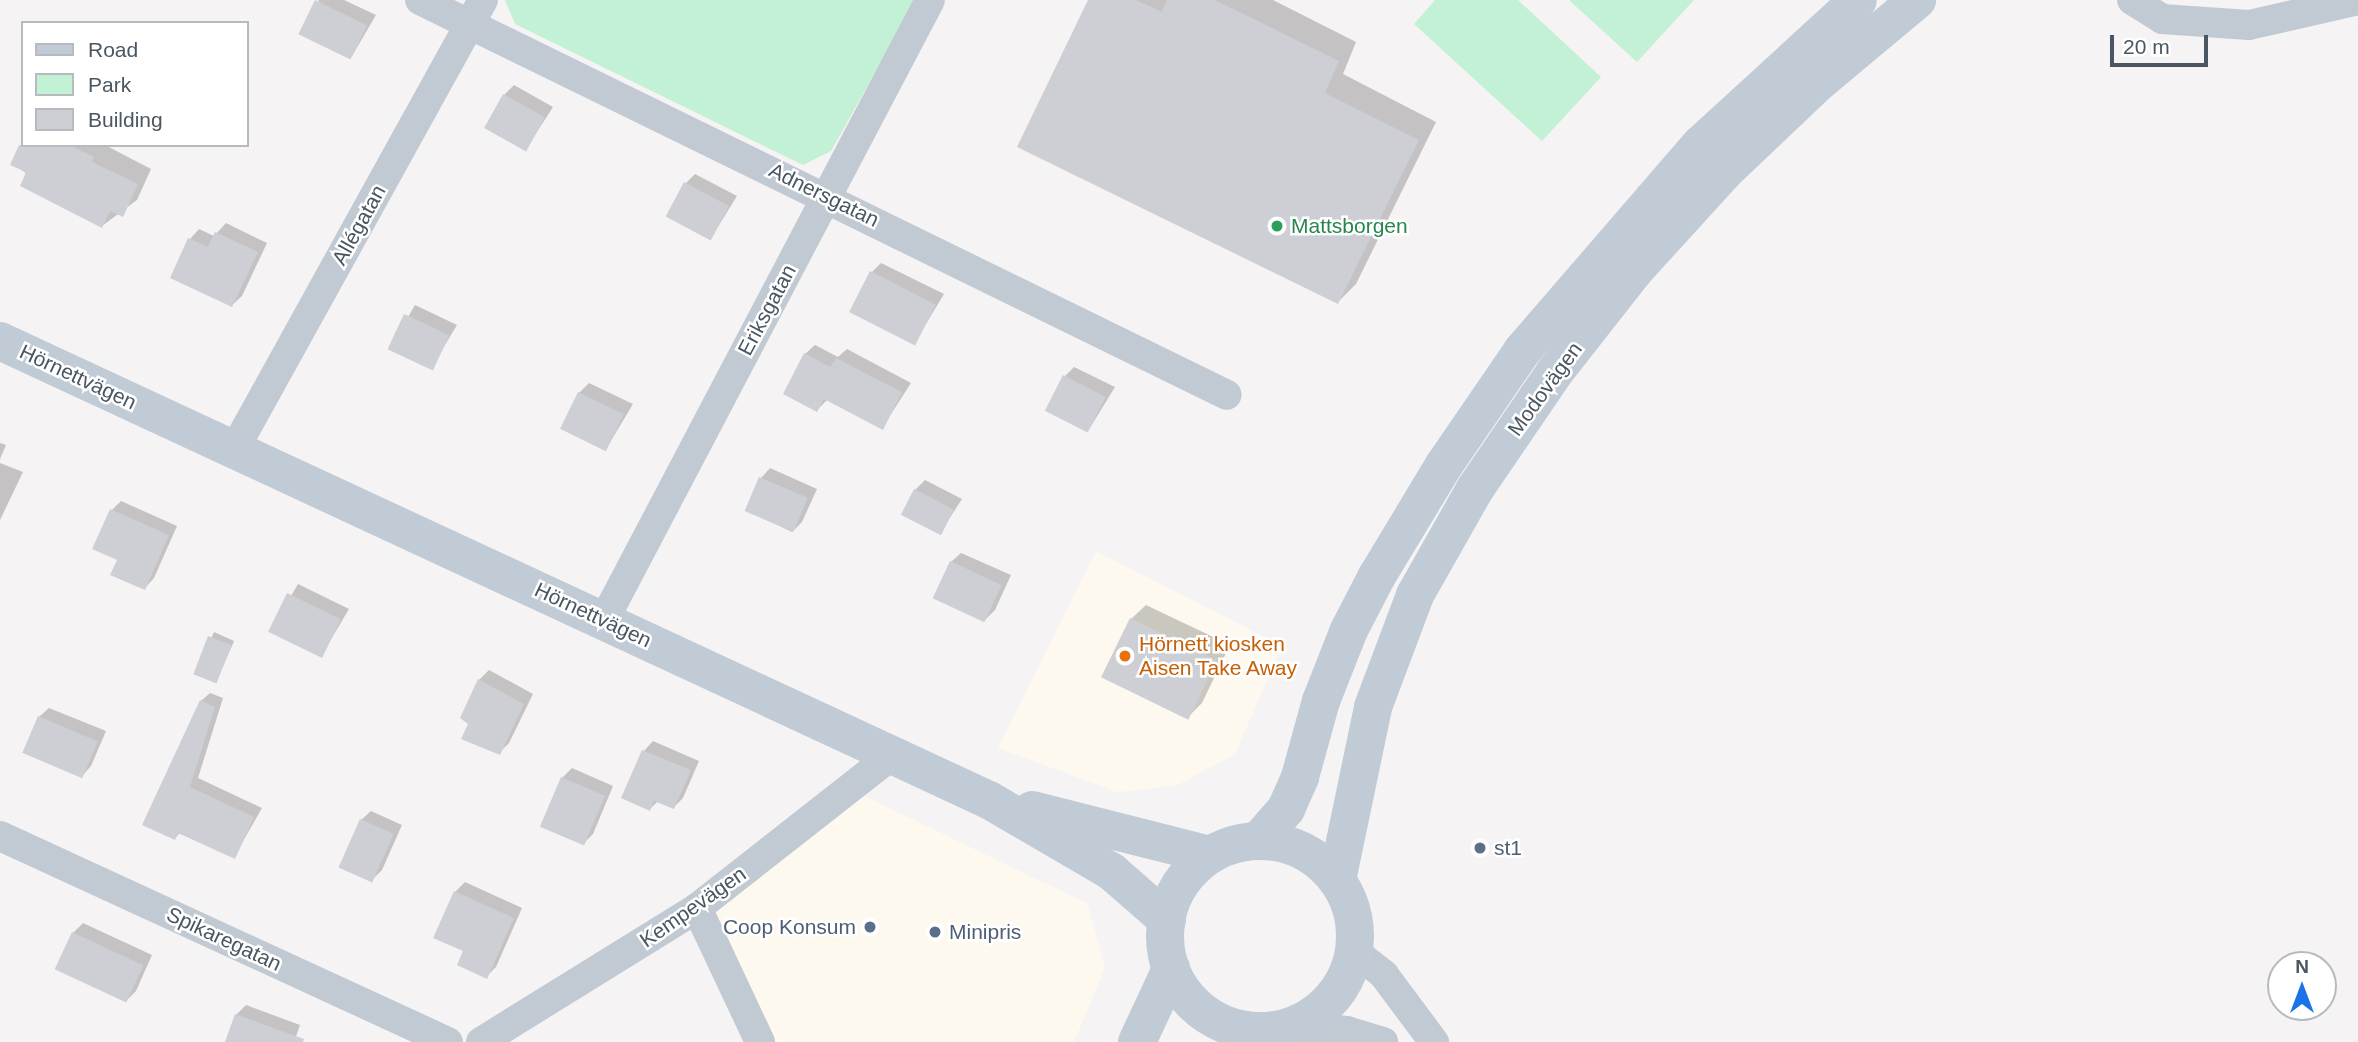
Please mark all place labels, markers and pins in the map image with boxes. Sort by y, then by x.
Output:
place label: Mattsborgen [1291,213,1408,239]
marker: Mattsborgen [1269,218,1285,234]
place label: Hörnett kiosken Aisen Take Away [1139,631,1299,681]
marker: Hörnett kiosken Aisen Take Away [1117,648,1133,664]
place label: st1 [1494,835,1522,861]
marker: st1 [1472,840,1488,856]
place label: Coop Konsum [723,914,856,940]
marker: Coop Konsum [862,919,878,935]
place label: Minipris [949,919,1021,945]
marker: Minipris [927,924,943,940]

